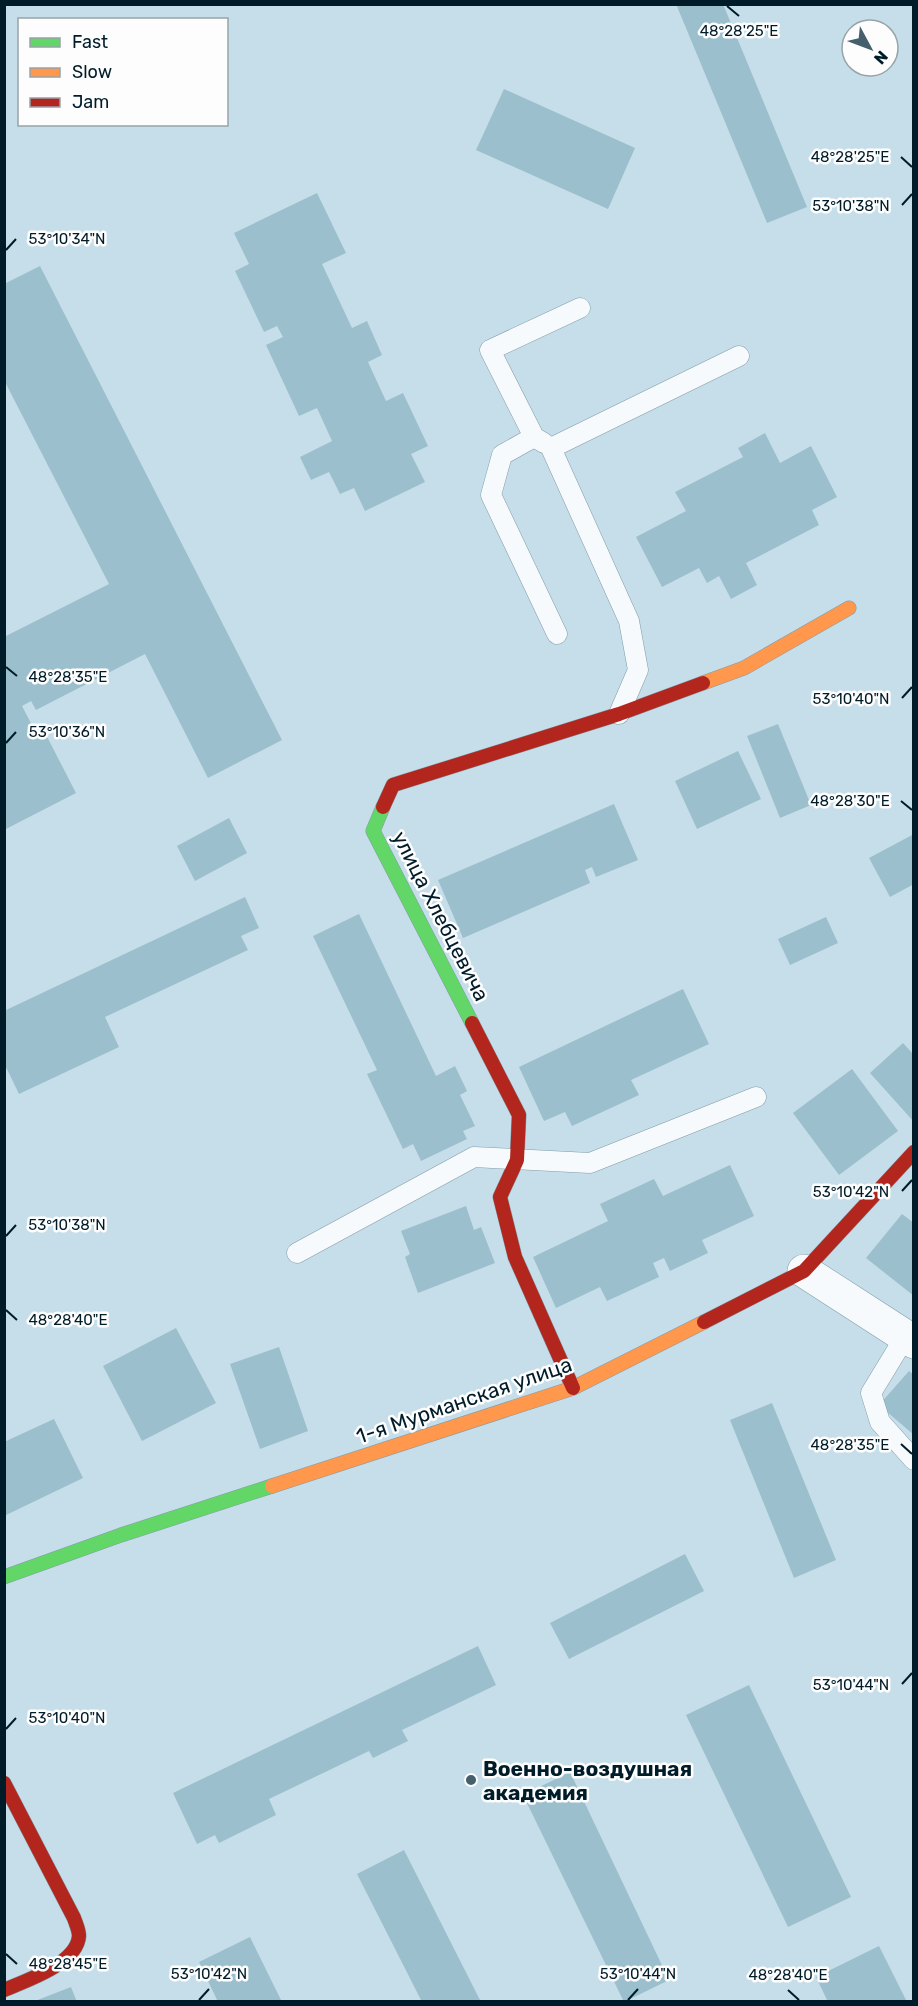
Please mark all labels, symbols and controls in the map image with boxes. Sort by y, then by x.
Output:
legend [18,18,228,126]
north arrow [840,18,900,78]
text: 48°28'25"E [700,22,778,40]
text: Fast [72,31,108,53]
text: N [870,47,892,68]
text: Slow [72,61,112,83]
text: Jam [72,91,109,113]
text: 48°28'25"E [811,148,889,166]
text: 53°10'38"N [812,197,890,215]
text: 53°10'34"N [29,230,105,248]
text: 48°28'35"E [29,668,107,686]
text: 53°10'40"N [812,690,890,708]
text: 53°10'36"N [29,723,105,741]
text: 48°28'30"E [810,792,890,810]
street label: улица Хлебцевича [387,827,495,1005]
text: 53°10'42"N [813,1183,889,1201]
text: 53°10'38"N [28,1216,106,1234]
text: 48°28'40"E [28,1311,108,1329]
street label: 1-я Мурманская улица [353,1351,575,1449]
text: 48°28'35"E [811,1436,889,1454]
text: 53°10'44"N [813,1676,889,1694]
text: 53°10'40"N [28,1709,106,1727]
place label: Военно-воздушная академия [483,1756,692,1805]
marker: Военно-воздушная академия [464,1773,478,1787]
text: 48°28'45"E [29,1955,107,1973]
text: 53°10'42"N [171,1965,247,1983]
text: 53°10'44"N [600,1965,676,1983]
text: 48°28'40"E [748,1966,828,1984]

